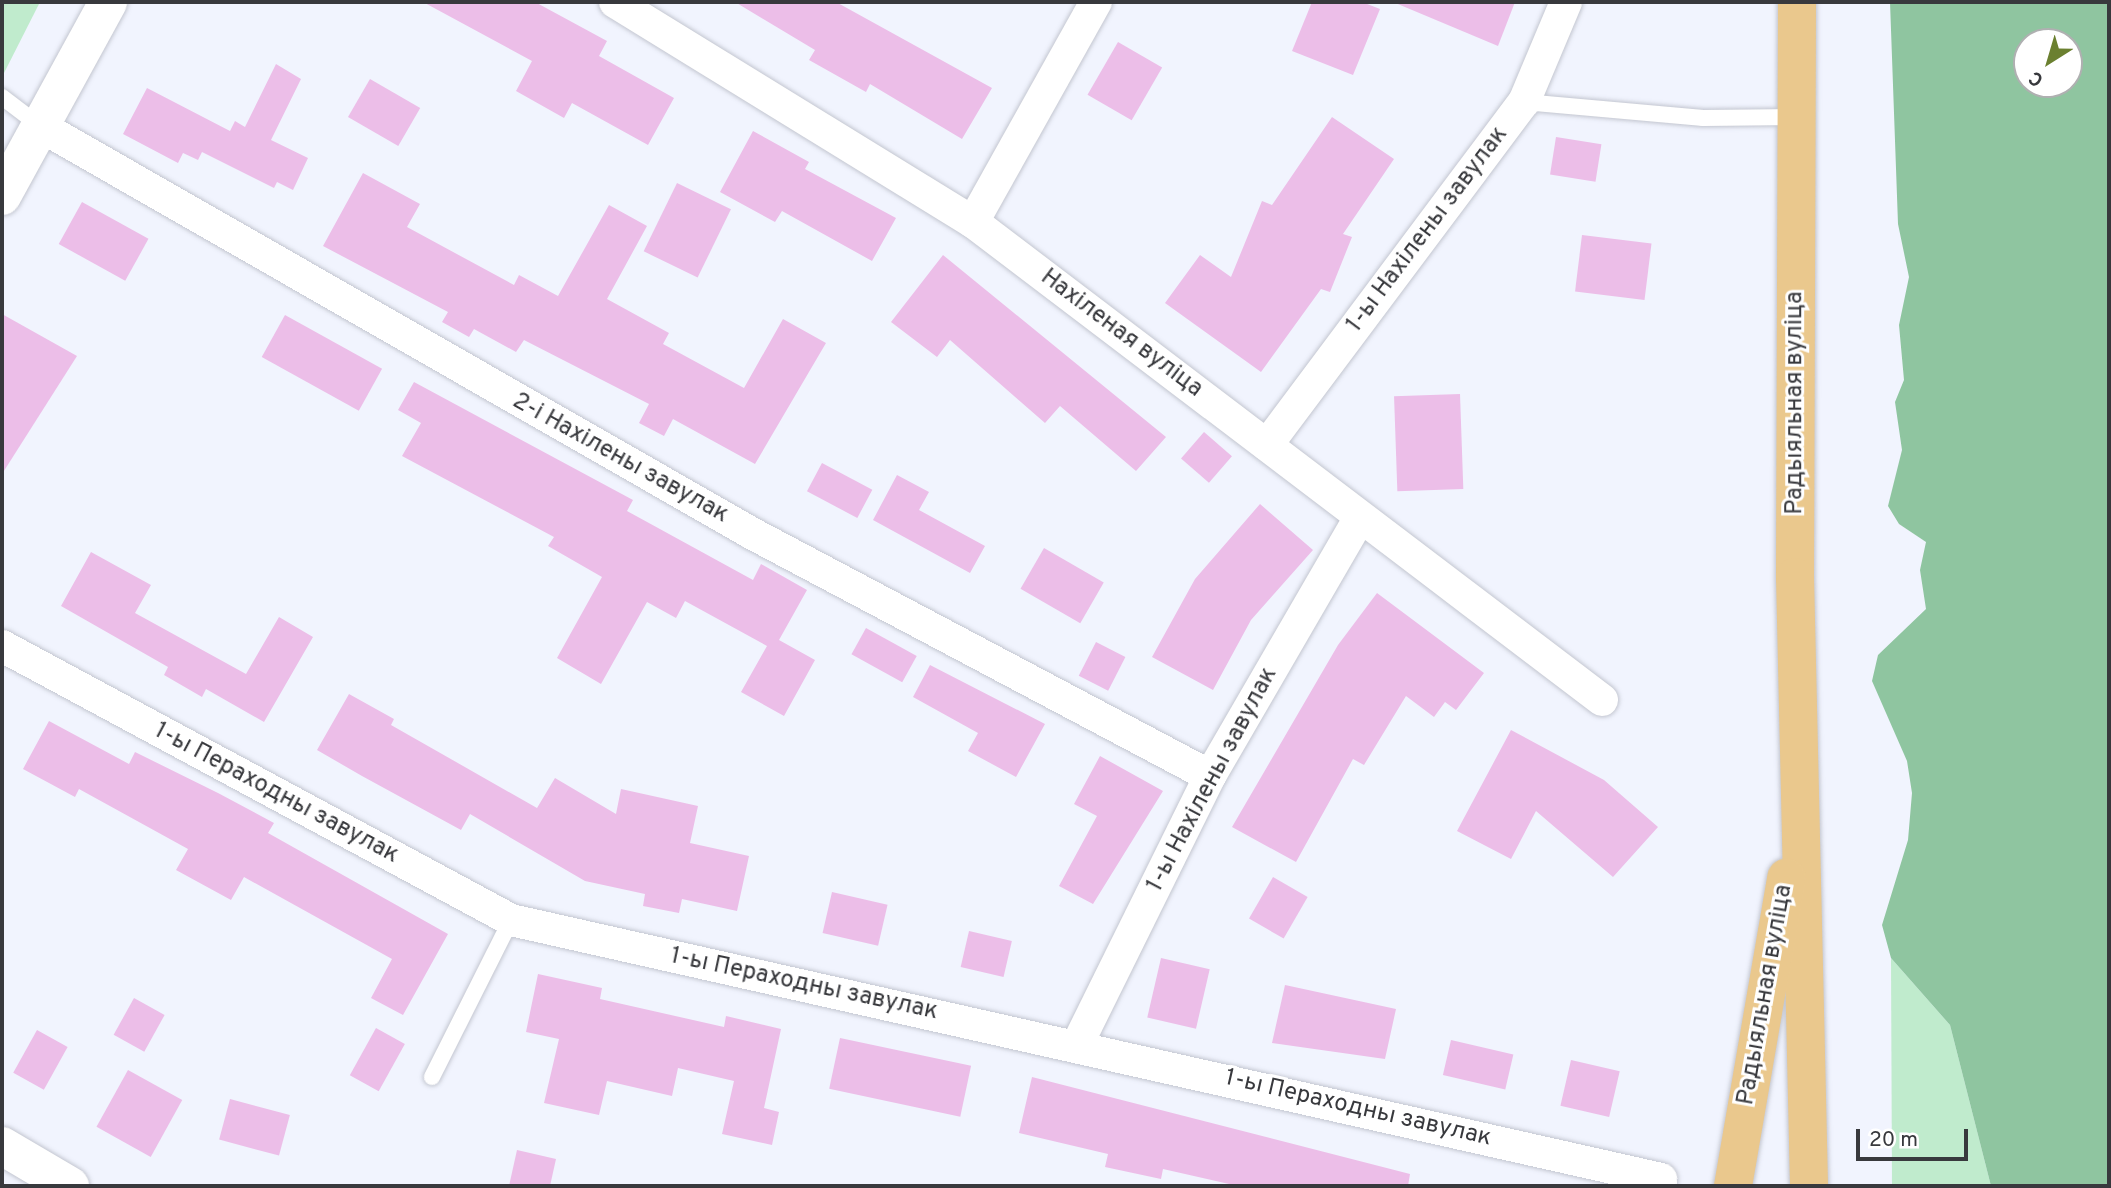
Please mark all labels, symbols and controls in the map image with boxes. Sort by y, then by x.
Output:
north arrow [2013,28,2083,98]
text: С [2025,65,2049,91]
street label: 1-ы Нахілены завулак [1341,121,1515,339]
street label: Нахіленая вуліца [1034,264,1208,404]
street label: Радыяльная вуліца [1782,291,1810,515]
street label: 2-і Нахілены завулак [507,388,733,530]
street label: 1-ы Нахілены завулак [1142,663,1284,897]
street label: 1-ы Пераходны завулак [149,717,403,871]
street label: Радыяльная вуліца [1732,883,1800,1107]
street label: 1-ы Пераходны завулак [668,943,940,1027]
street label: 1-ы Пераходны завулак [1222,1064,1494,1154]
scale bar [1859,1114,1971,1158]
text: 20 m [1869,1127,1918,1154]

